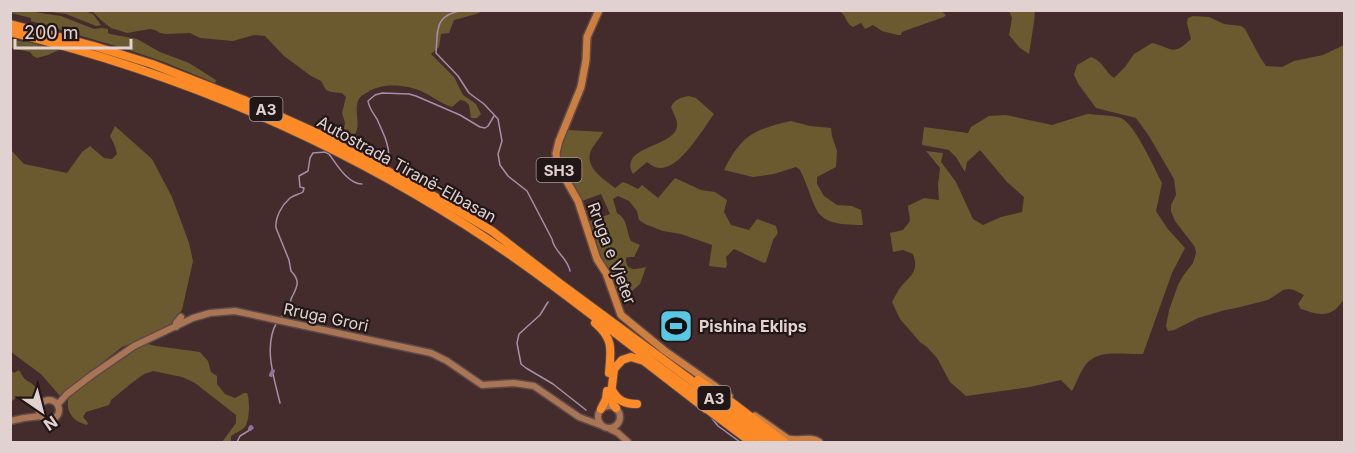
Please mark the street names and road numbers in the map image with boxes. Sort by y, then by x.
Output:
road number: A3 [250,97,282,121]
street label: Autostrada Tiranë-Elbasan [314,111,500,227]
road number: SH3 [536,158,582,182]
street label: Rruga e Vjeter [583,199,641,307]
street label: Rruga Grori [282,298,370,336]
road number: A3 [698,386,730,410]

